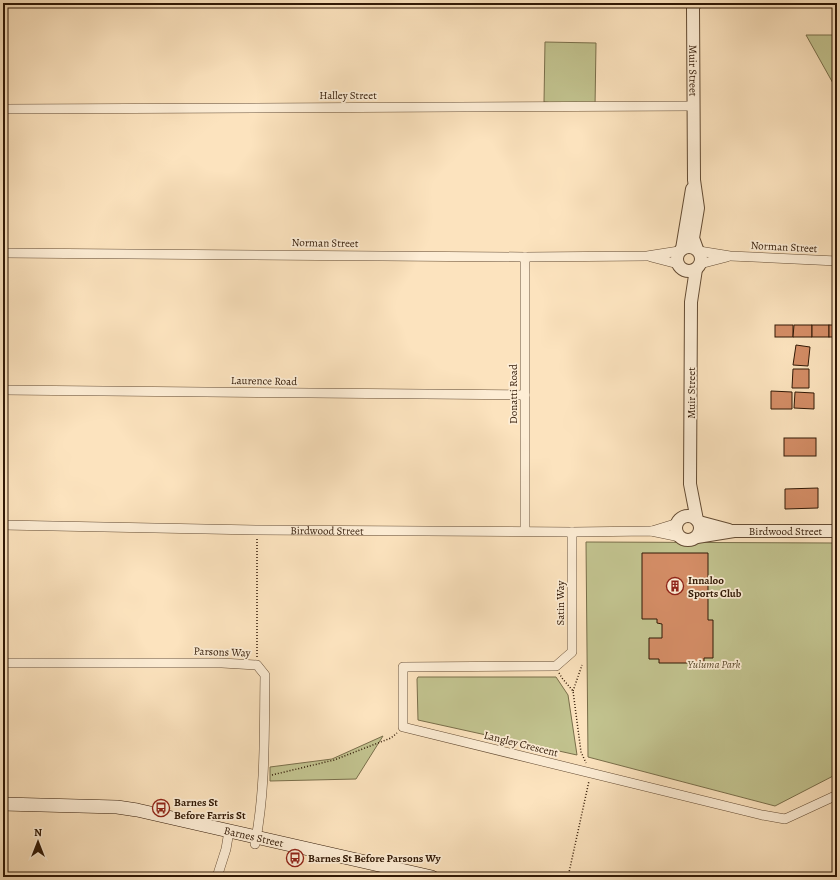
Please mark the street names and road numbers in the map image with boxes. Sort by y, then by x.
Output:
street label: Muir Street [686,45,701,97]
street label: Halley Street [319,88,377,103]
street label: Norman Street [291,235,359,251]
street label: Norman Street [750,238,818,256]
street label: Donatti Road [506,364,521,424]
street label: Muir Street [684,367,699,419]
street label: Laurence Road [231,373,297,389]
street label: Birdwood Street [290,523,364,538]
street label: Birdwood Street [749,524,823,539]
street label: Satin Way [553,580,568,625]
street label: Parsons Way [193,644,251,660]
street label: Langley Crescent [482,728,560,761]
street label: Barnes Street [223,822,285,851]

